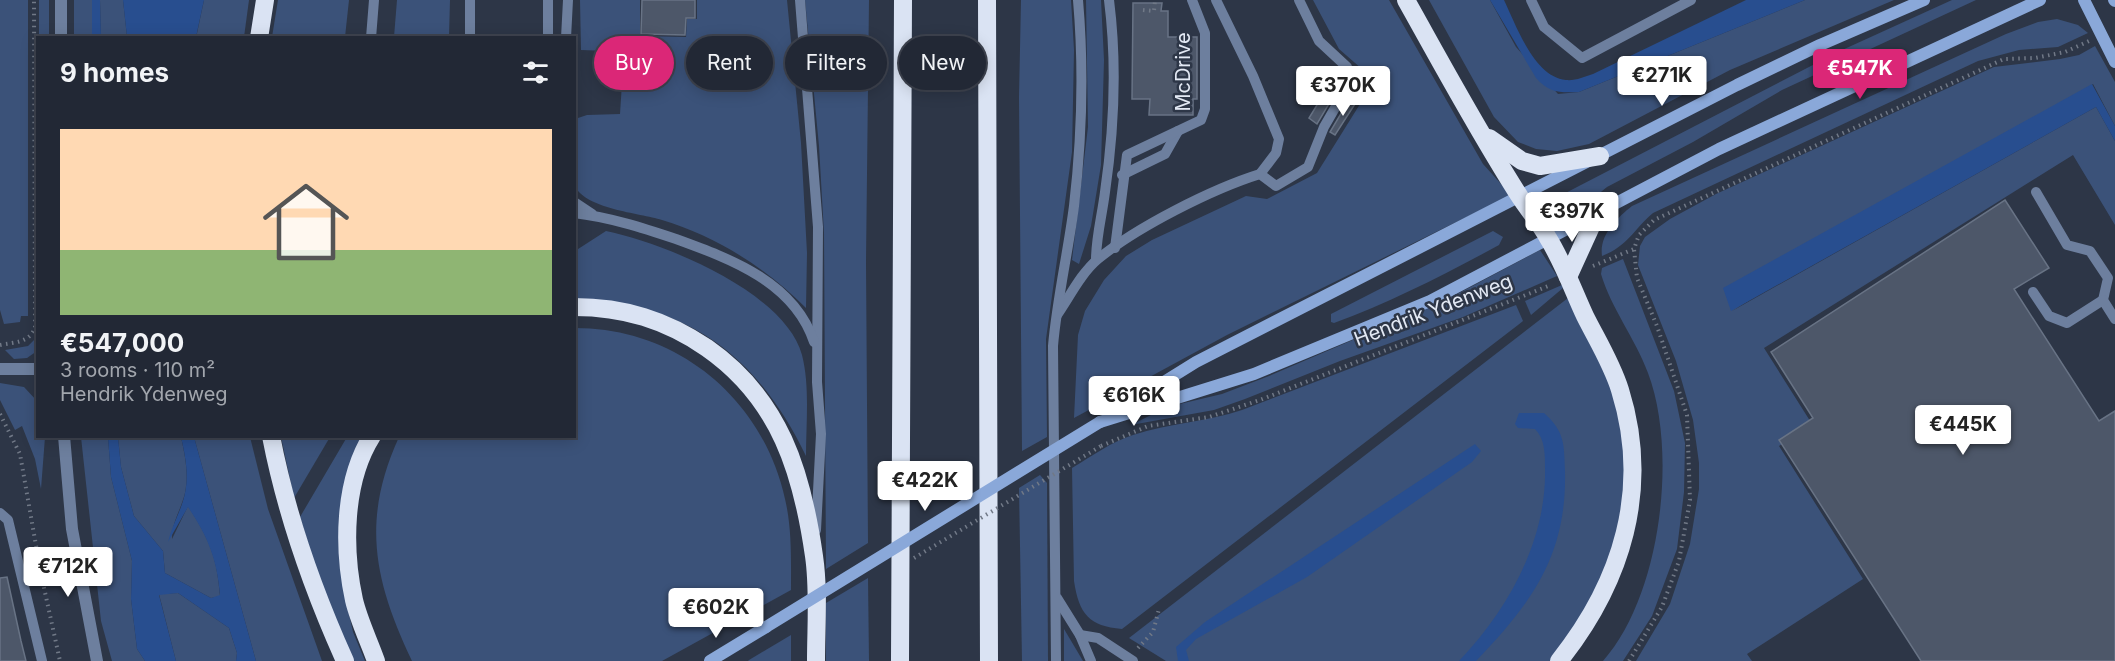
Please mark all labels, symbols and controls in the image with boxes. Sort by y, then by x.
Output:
street label: McDrive [1171,32,1195,112]
chip: Buy [594,36,674,90]
chip: Rent [686,36,773,90]
chip: Filters [785,36,887,90]
chip: New [899,36,986,90]
pin: €547K [1818,49,1902,100]
icon: filters [519,56,552,89]
pin: €271K [1620,56,1704,107]
text: €547K [1827,56,1893,80]
text: 9 homes [60,57,169,88]
text: €271K [1632,63,1692,87]
pin: €370K [1301,66,1385,117]
text: €370K [1310,73,1376,97]
icon: home [252,168,360,276]
pin: €397K [1530,192,1614,243]
text: €397K [1539,199,1605,223]
street label: Hendrik Ydenweg [1350,269,1516,351]
text: €547,000 [60,327,184,358]
text: 3 rooms · 110 m² [60,358,215,382]
pin: €616K [1092,376,1176,427]
text: Hendrik Ydenweg [60,382,228,406]
text: €616K [1103,383,1165,407]
pin: €445K [1921,405,2005,456]
text: €445K [1929,412,1997,436]
pin: €422K [883,461,967,512]
text: €422K [892,468,958,492]
pin: €712K [26,547,110,598]
text: €712K [38,554,98,578]
pin: €602K [674,588,758,639]
text: €602K [682,595,750,619]

